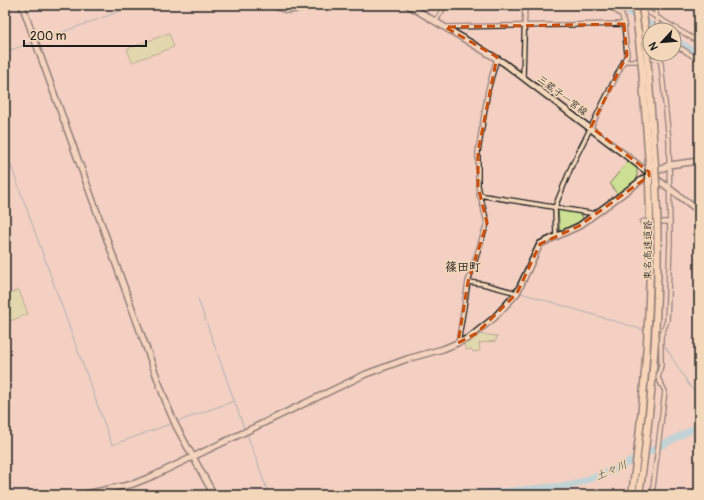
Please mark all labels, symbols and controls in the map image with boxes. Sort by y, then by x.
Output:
scale bar [24,22,146,48]
north arrow [642,22,682,62]
text: 200 m [30,29,67,44]
text: N [646,39,661,52]
street label: 三蔵子一宮線 [535,73,590,119]
street label: 東名高速道路 [642,220,654,280]
district label: 篠田町 [445,260,481,275]
water label: 土々川 [593,458,629,483]

